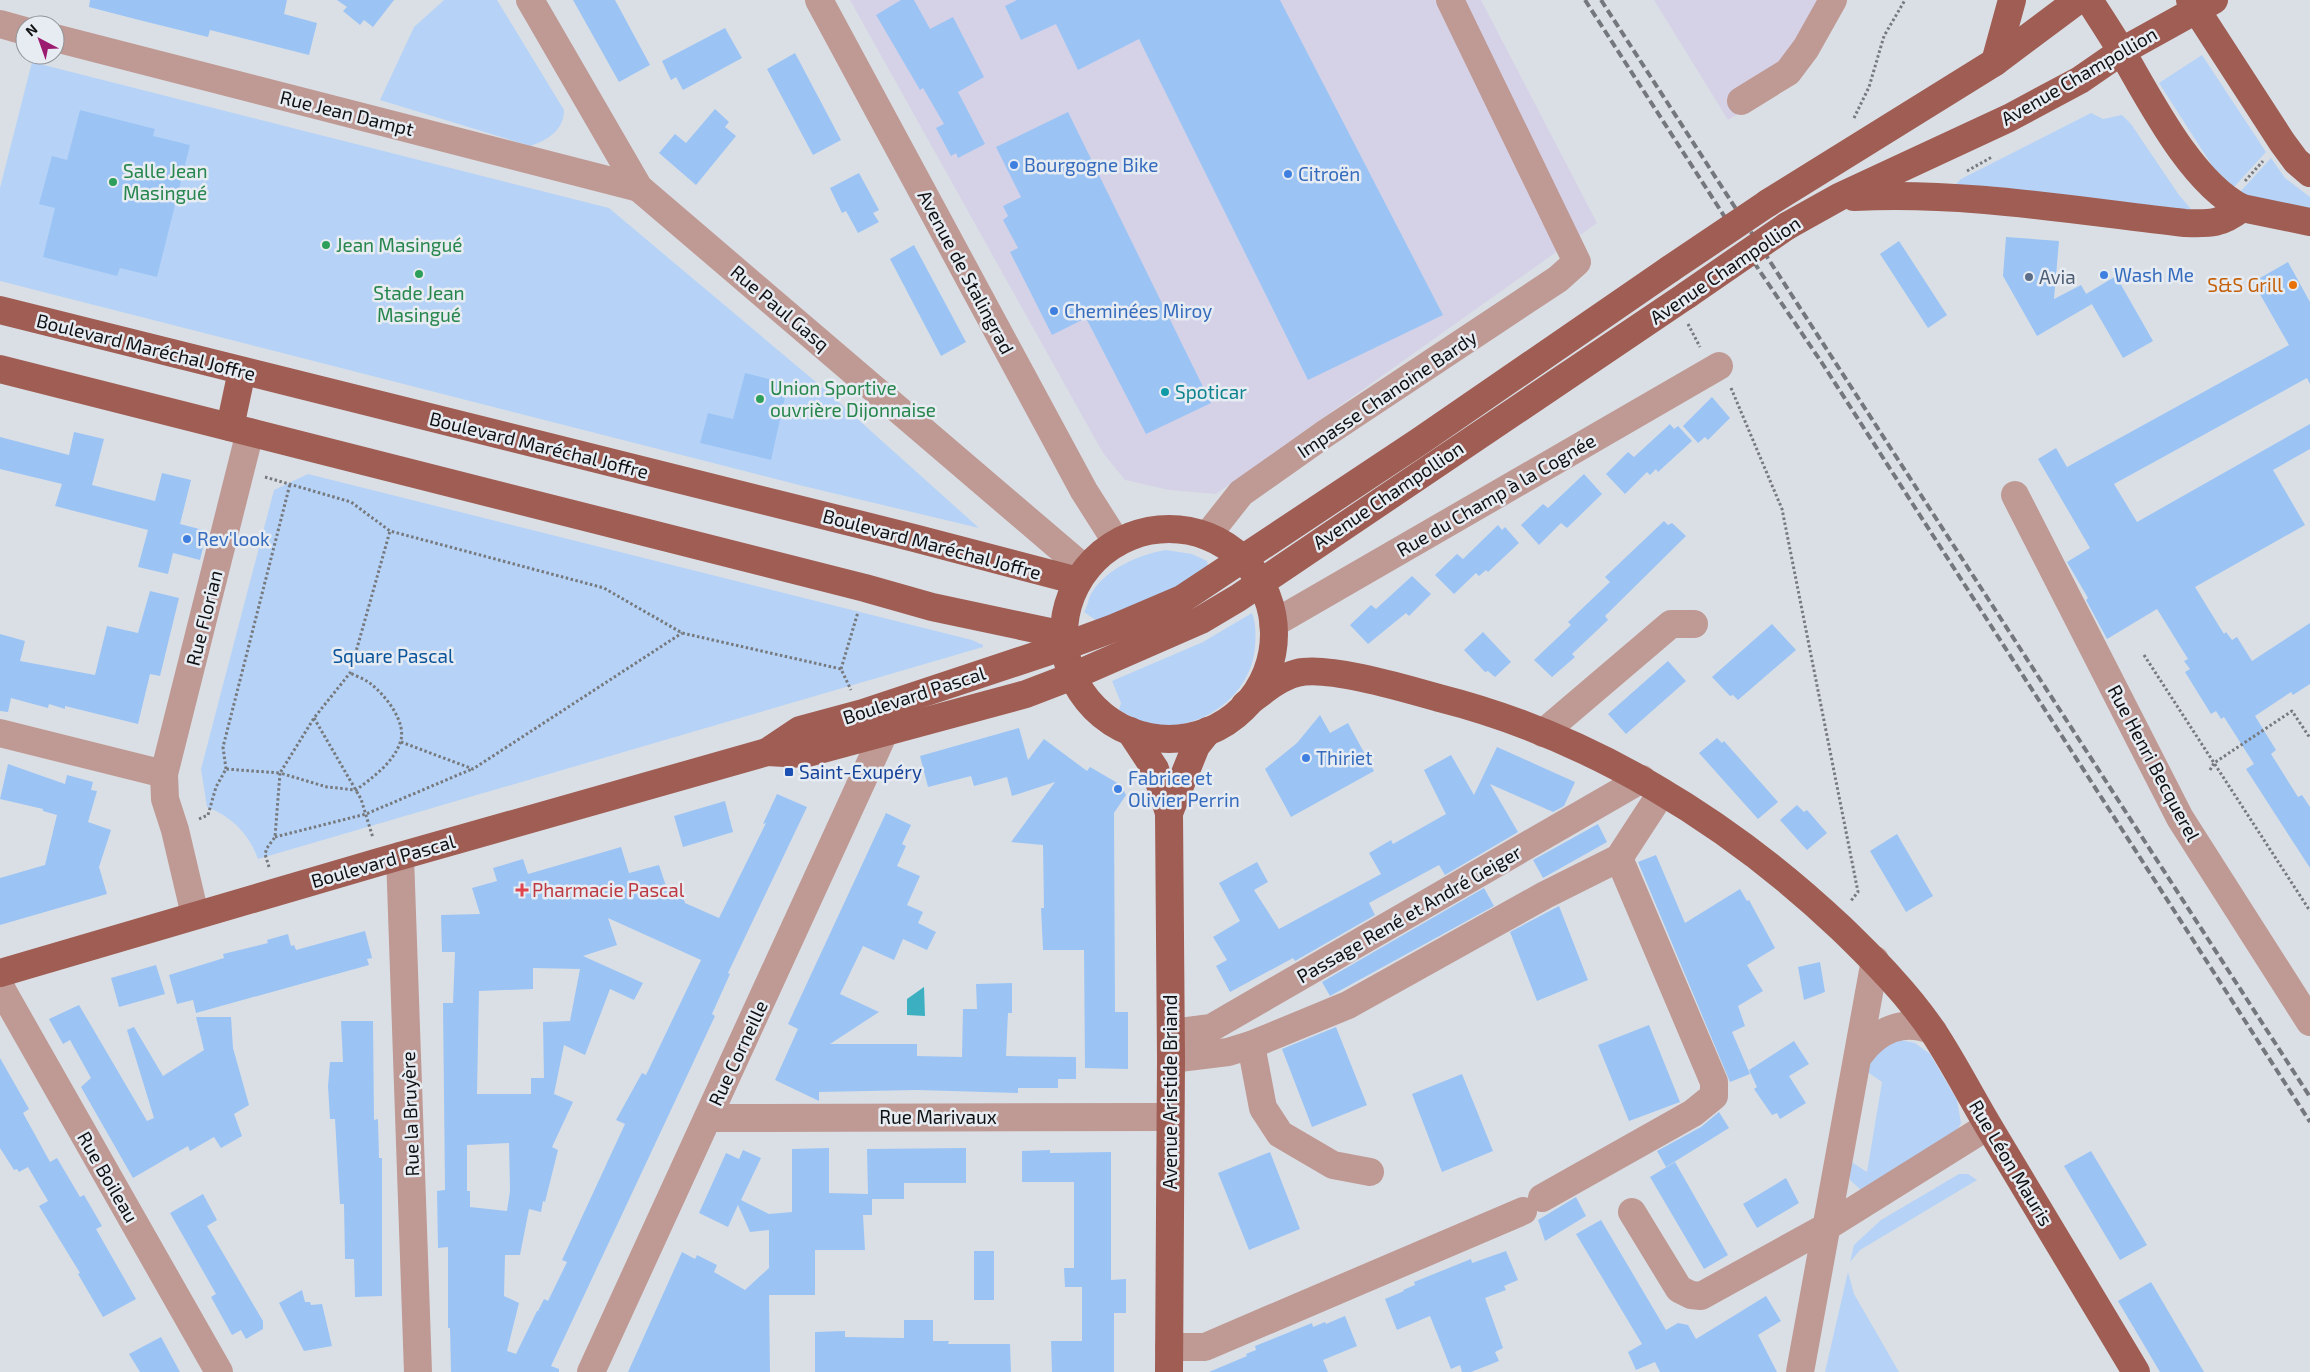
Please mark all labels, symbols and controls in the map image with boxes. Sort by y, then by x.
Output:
north arrow [15,15,65,65]
text: N [22,20,41,40]
street label: Avenue Champollion [1997,21,2161,130]
street label: Rue Jean Dampt [278,85,416,140]
place label: Bourgogne Bike [1024,153,1158,176]
place label: Salle Jean Masingué [123,159,208,204]
marker: Bourgogne Bike [1008,159,1020,171]
place label: Citroën [1298,162,1360,185]
marker: Citroën [1282,168,1294,180]
marker: Salle Jean Masingué [107,176,119,188]
street label: Avenue de Stalingrad [913,186,1019,358]
street label: Avenue Champollion [1645,211,1804,328]
place label: Jean Masingué [336,233,463,256]
marker: Jean Masingué [320,239,332,251]
street label: Rue Paul Gasq [726,260,834,356]
place label: Wash Me [2114,263,2194,286]
place label: Avia [2039,265,2076,288]
marker: Stade Jean Masingué [413,268,425,280]
marker: Wash Me [2098,269,2110,281]
marker: Avia [2023,271,2035,283]
place label: S&S Grill [2207,273,2283,296]
marker: S&S Grill [2287,279,2299,291]
place label: Stade Jean Masingué [373,281,465,326]
place label: Cheminées Miroy [1064,299,1212,322]
marker: Cheminées Miroy [1048,305,1060,317]
street label: Boulevard Maréchal Joffre [34,308,258,385]
street label: Impasse Chanoine Bardy [1293,325,1481,462]
place label: Union Sportive ouvrière Dijonnaise [770,376,936,421]
place label: Spoticar [1175,380,1247,403]
marker: Spoticar [1159,386,1171,398]
marker: Union Sportive ouvrière Dijonnaise [754,393,766,405]
street label: Boulevard Maréchal Joffre [427,406,651,483]
street label: Rue du Champ à la Cognée [1392,428,1599,561]
street label: Avenue Champollion [1308,436,1467,553]
street label: Boulevard Maréchal Joffre [821,503,1044,584]
place label: Rev'look [197,527,270,550]
marker: Rev'look [181,533,193,545]
street label: Rue Florian [181,568,226,668]
park label: Square Pascal [332,644,454,667]
street label: Boulevard Pascal [840,660,988,728]
street label: Rue Henri Becquerel [2104,681,2206,845]
place label: Thiriet [1316,746,1373,769]
marker: Thiriet [1300,752,1312,764]
place label: Saint-Exupéry [799,760,922,783]
marker: Saint-Exupéry [783,766,795,778]
place label: Fabrice et Olivier Perrin [1128,766,1240,811]
marker: Fabrice et Olivier Perrin [1112,783,1124,795]
street label: Boulevard Pascal [308,829,458,892]
street label: Passage René et André Geiger [1292,840,1525,987]
place label: Pharmacie Pascal [532,878,685,901]
marker: Pharmacie Pascal [516,884,528,896]
street label: Avenue Aristide Briand [1158,995,1181,1190]
street label: Rue Corneille [703,996,772,1109]
street label: Rue la Bruyère [396,1051,423,1177]
street label: Rue Léon Mauris [1965,1096,2058,1230]
street label: Rue Marivaux [879,1105,997,1128]
street label: Rue Boileau [73,1127,144,1226]

